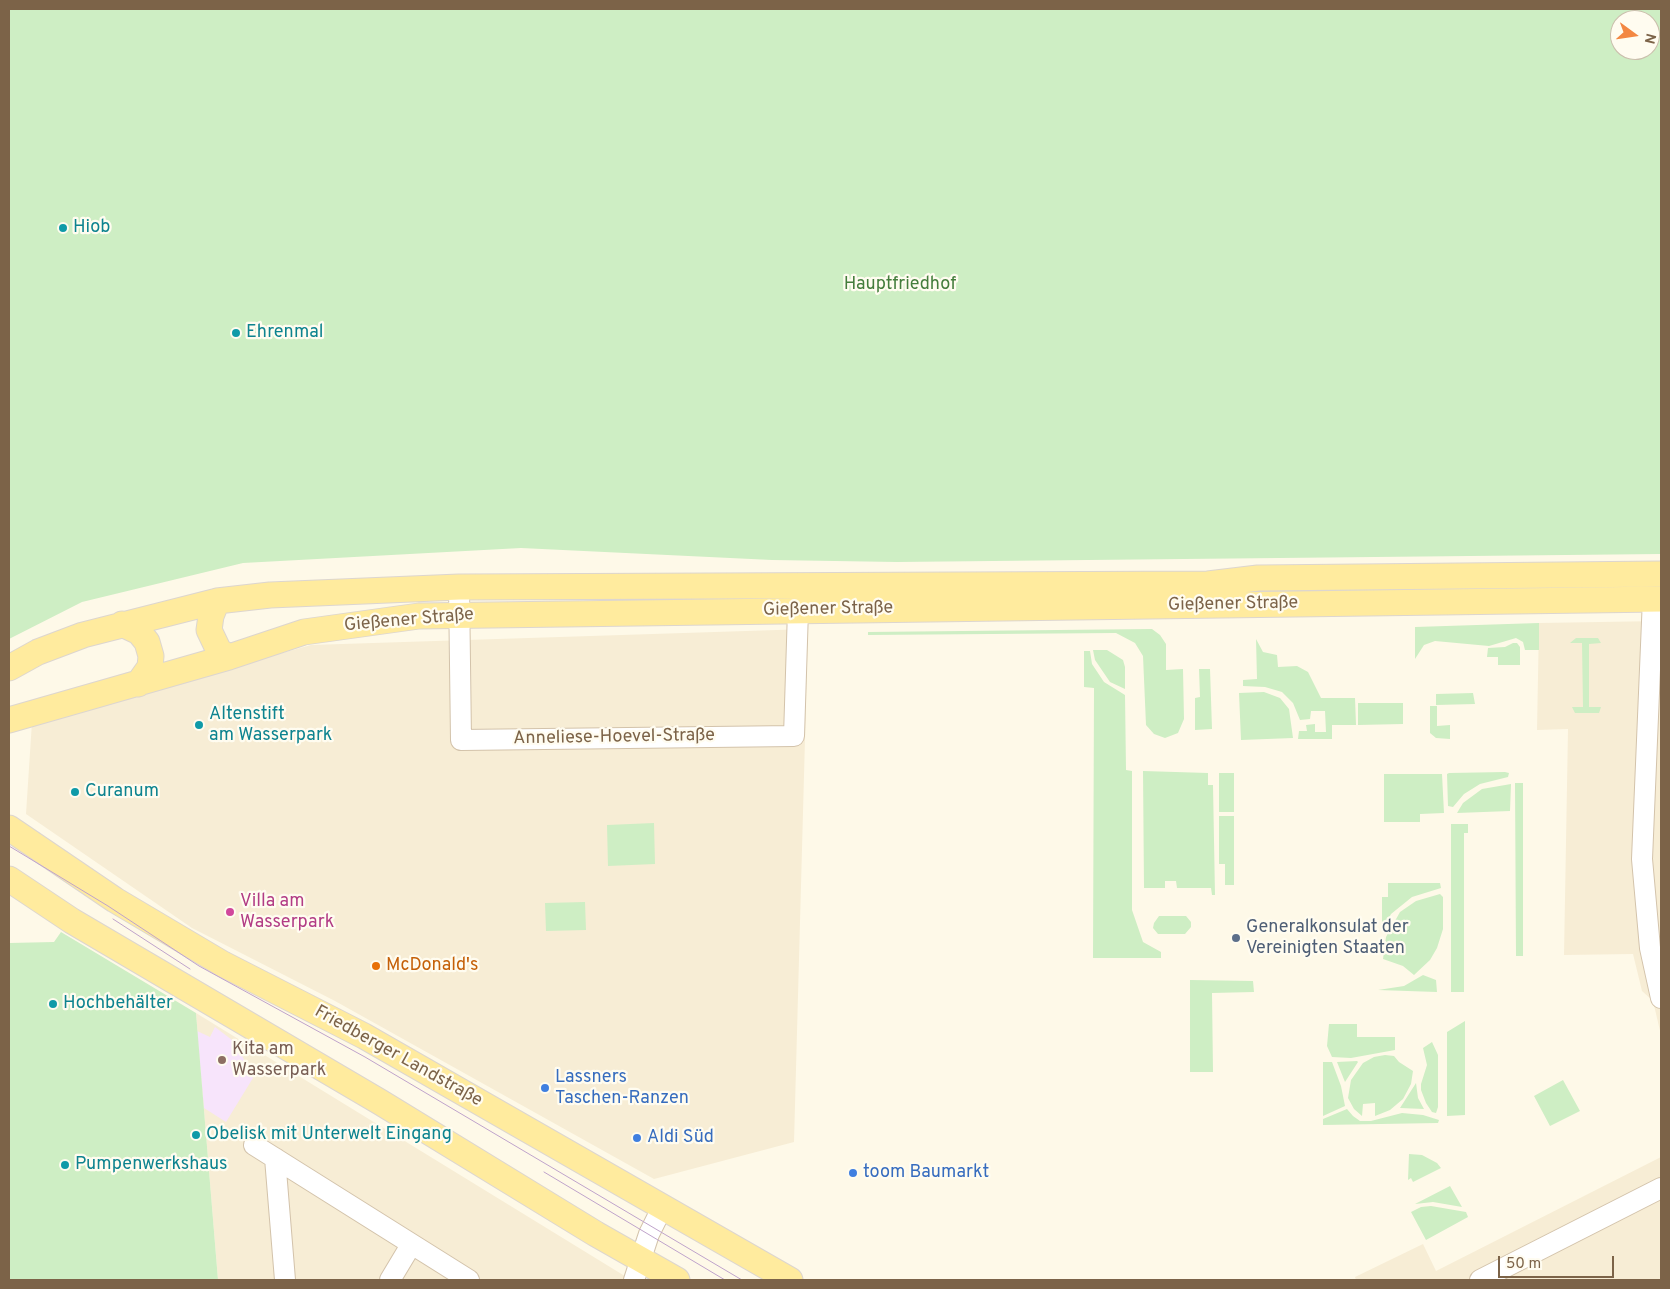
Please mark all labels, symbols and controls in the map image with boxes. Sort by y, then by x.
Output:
north arrow [1610,10,1660,60]
text: N [1640,32,1659,45]
place label: Hiob [73,217,110,239]
marker: Hiob [57,222,69,234]
park label: Hauptfriedhof [844,274,956,296]
place label: Ehrenmal [246,322,323,344]
marker: Ehrenmal [230,327,242,339]
street label: Gießener Straße [1168,593,1298,617]
street label: Gießener Straße [763,598,893,622]
street label: Gießener Straße [343,605,475,637]
place label: Altenstift am Wasserpark [209,704,332,746]
marker: Altenstift am Wasserpark [193,719,205,731]
street label: Anneliese-Hoevel-Straße [513,725,715,751]
place label: Curanum [85,781,159,803]
marker: Curanum [69,786,81,798]
place label: Villa am Wasserpark [240,891,334,934]
marker: Villa am Wasserpark [224,906,236,918]
place label: Generalkonsulat der Vereinigten Staaten [1246,917,1409,960]
marker: Generalkonsulat der Vereinigten Staaten [1230,932,1242,944]
place label: McDonald's [386,955,478,977]
marker: McDonald's [370,960,382,972]
place label: Hochbehälter [63,993,173,1015]
marker: Hochbehälter [47,998,59,1010]
street label: Friedberger Landstraße [310,1002,486,1112]
place label: Kita am Wasserpark [232,1039,326,1082]
marker: Kita am Wasserpark [216,1054,228,1066]
place label: Lassners Taschen-Ranzen [555,1067,689,1110]
marker: Lassners Taschen-Ranzen [539,1082,551,1094]
place label: Obelisk mit Unterwelt Eingang [206,1124,452,1146]
place label: Aldi Süd [647,1127,714,1149]
marker: Obelisk mit Unterwelt Eingang [190,1129,202,1141]
marker: Aldi Süd [631,1132,643,1144]
place label: Pumpenwerkshaus [75,1154,227,1176]
marker: Pumpenwerkshaus [59,1159,71,1171]
place label: toom Baumarkt [863,1162,989,1184]
marker: toom Baumarkt [847,1167,859,1179]
scale bar [1500,1246,1616,1278]
text: 50 m [1506,1255,1541,1274]

